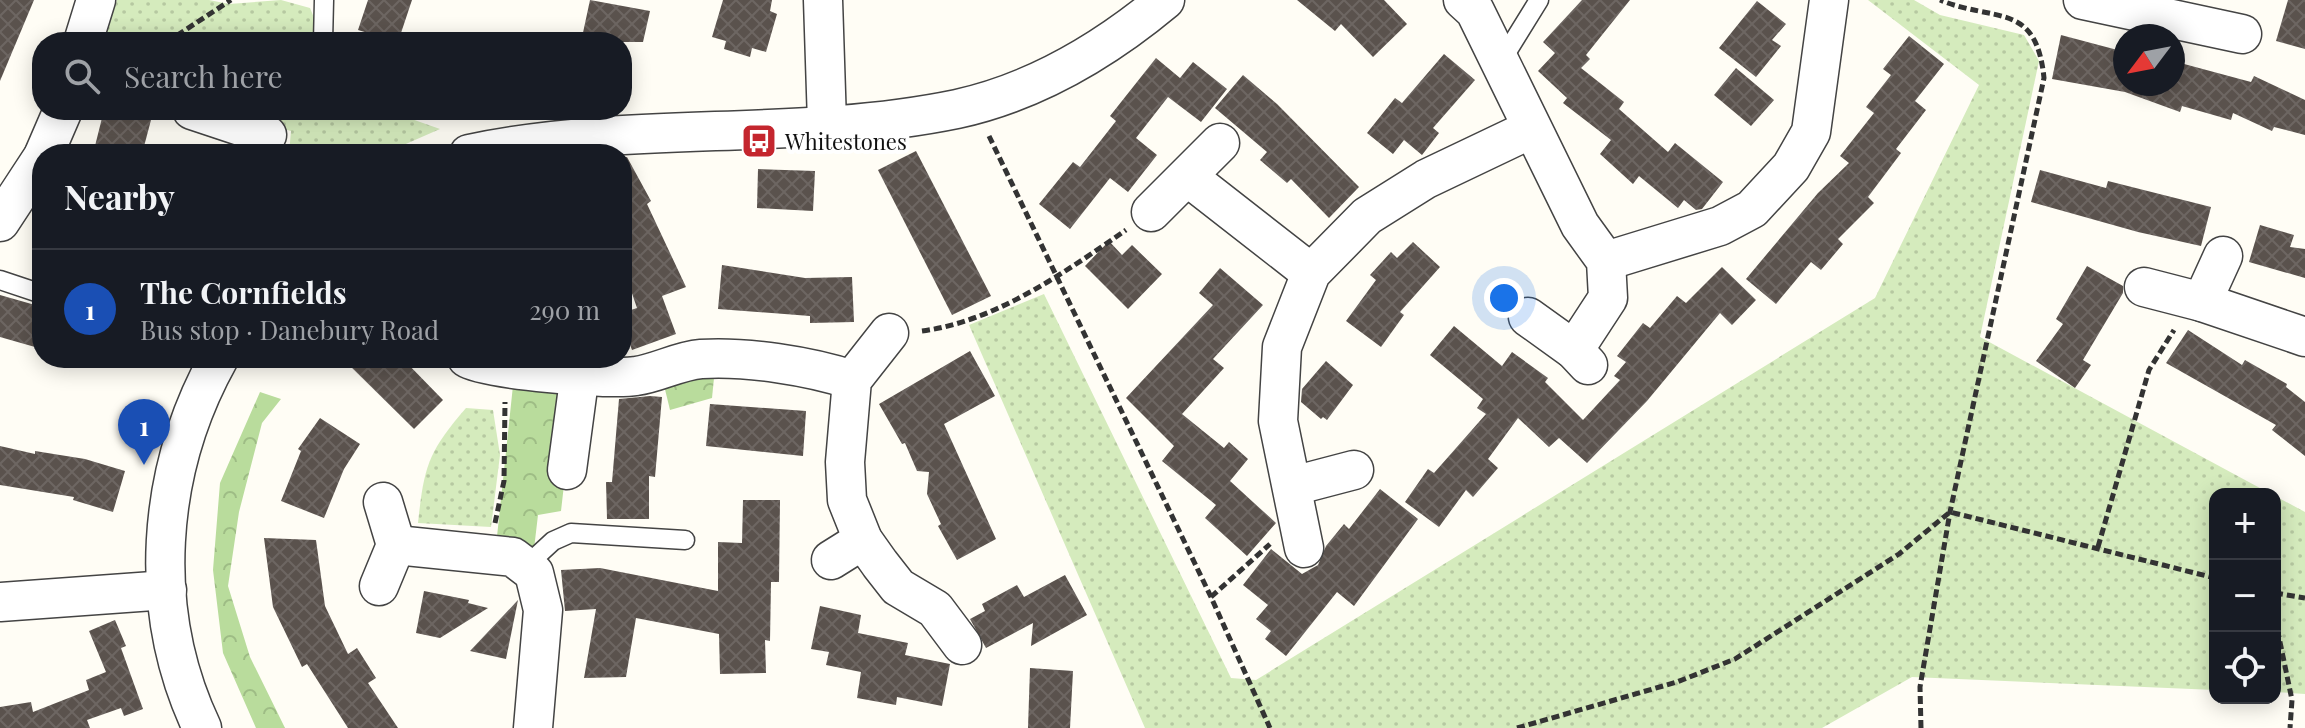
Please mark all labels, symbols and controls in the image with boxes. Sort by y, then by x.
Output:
north arrow [2113,24,2185,96]
search box [32,32,632,120]
icon: search [60,54,104,98]
text: Search here [124,56,283,96]
bus stop icon: Whitestones [740,122,778,160]
place label: Whitestones [784,126,907,156]
text: Nearby [64,173,175,219]
text: The Cornfields [140,272,347,312]
your location [1484,278,1524,318]
text: 1 [85,292,95,327]
text: 290 m [529,292,600,327]
text: Bus stop · Danebury Road [140,312,439,347]
pin: 1 [118,399,170,465]
map controls [2209,488,2281,704]
button: + [2209,488,2281,560]
button: − [2209,560,2281,632]
button: locate [2209,632,2281,704]

